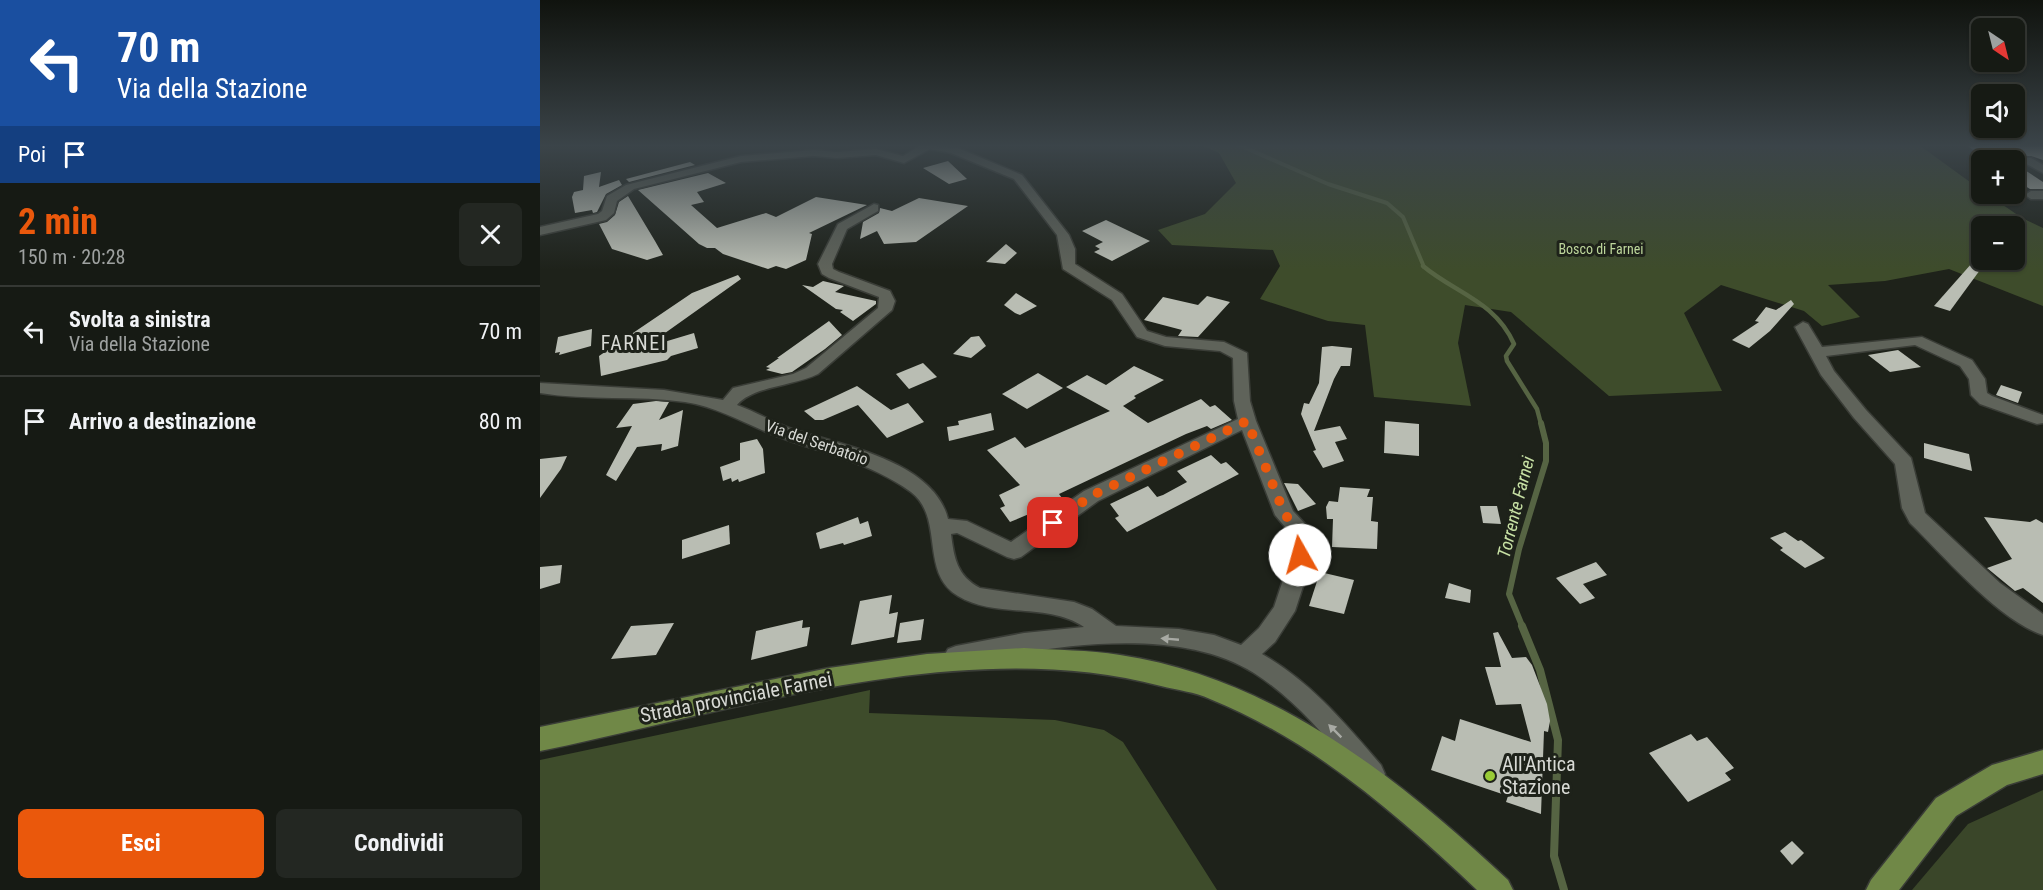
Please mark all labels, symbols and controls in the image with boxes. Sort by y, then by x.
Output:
north arrow [1971,18,2025,72]
map controls [1971,18,2025,270]
text: 70 m [117,23,200,72]
icon: left [18,24,96,102]
text: Via della Stazione [117,73,307,105]
button: sound [1971,84,2025,138]
icon: arrive [58,138,91,171]
text: Poi [18,142,46,167]
button: + [1971,150,2025,204]
text: 2 min [18,201,98,243]
button: close [459,203,522,266]
button: − [1971,216,2025,270]
park label: Bosco di Farnei [1558,241,1644,257]
text: 150 m · 20:28 [18,245,125,269]
text: Svolta a sinistra [69,307,211,332]
icon: left [18,315,51,348]
text: 70 m [479,319,522,344]
district label: FARNEI [601,331,667,355]
text: Via della Stazione [69,332,210,356]
icon: arrive [18,405,51,438]
text: Arrivo a destinazione [69,409,256,434]
text: 80 m [479,409,522,434]
street label: Via del Serbatoio [763,416,871,469]
water label: Torrente Farnei [1493,453,1539,560]
pin [1027,497,1078,548]
icon: arrive [1036,506,1069,539]
position arrow [1268,523,1332,587]
one-way arrow [1160,634,1179,644]
street label: Strada provinciale Farnei [638,667,834,727]
one-way arrow [1328,725,1342,739]
place label: All'Antica Stazione [1502,752,1576,799]
marker: All'Antica Stazione [1483,769,1497,783]
button: Esci [18,809,264,878]
button: Condividi [276,809,522,878]

